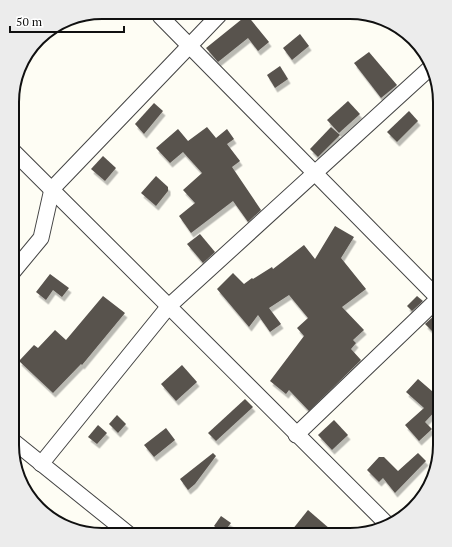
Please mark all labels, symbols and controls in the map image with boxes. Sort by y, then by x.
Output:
scale bar [10,8,124,34]
text: 50 m [16,14,43,29]

